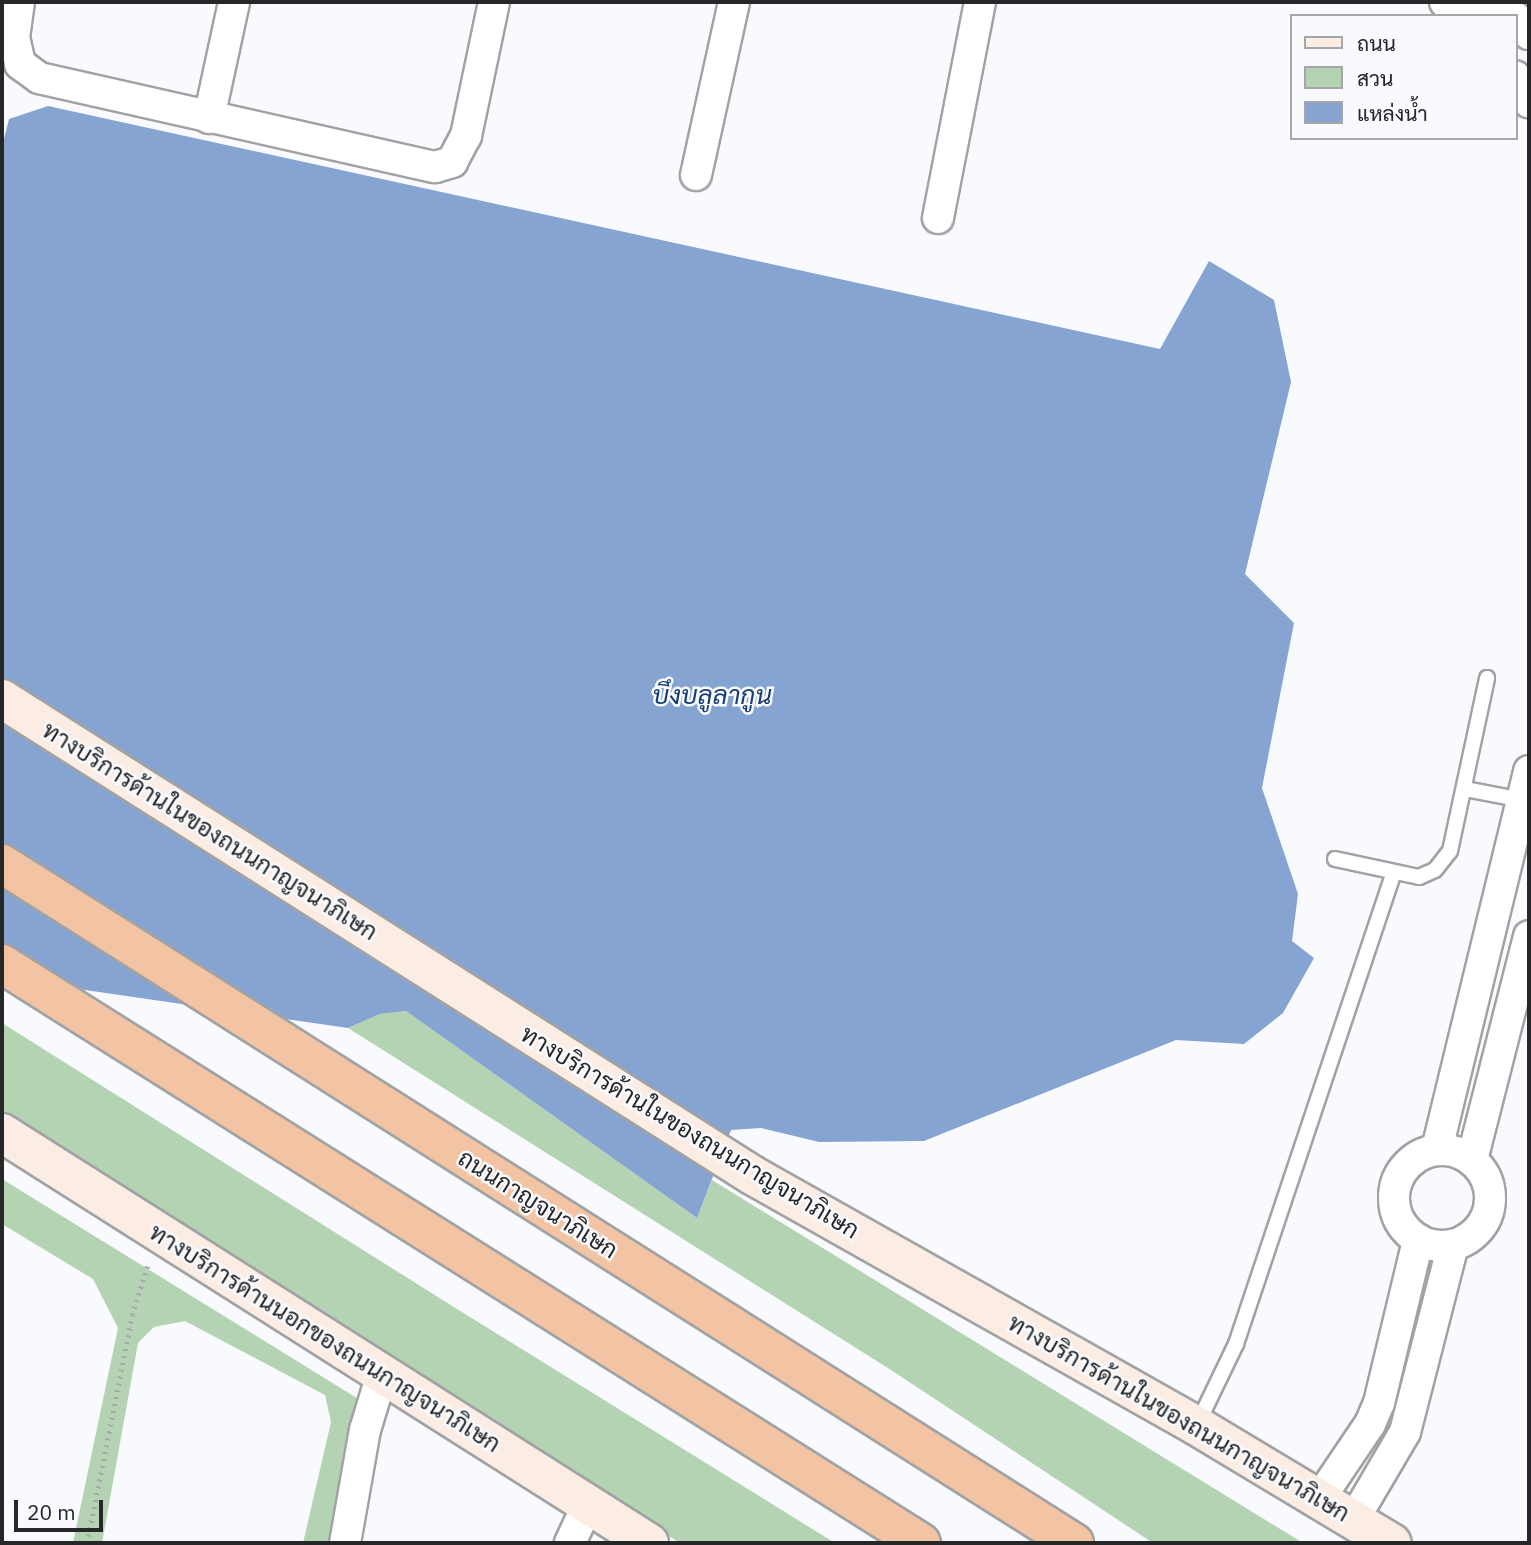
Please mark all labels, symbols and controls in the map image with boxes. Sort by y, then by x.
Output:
legend [1290,14,1517,140]
text: ถนน [1357,29,1396,57]
text: สวน [1357,64,1393,92]
text: แหล่งน้ำ [1357,99,1428,127]
water label: บึงบลูลากูน [652,679,772,711]
street label: ทางบริการด้านในของถนนกาญจนาภิเษก [37,716,383,946]
street label: ทางบริการด้านในของถนนกาญจนาภิเษก [516,1019,864,1245]
street label: ถนนกาญจนาภิเษก [453,1143,623,1265]
street label: ทางบริการด้านนอกของถนนกาญจนาภิเษก [144,1218,506,1458]
street label: ทางบริการด้านในของถนนกาญจนาภิเษก [1003,1308,1355,1528]
scale bar [18,1486,107,1530]
text: 20 m [27,1498,76,1526]

